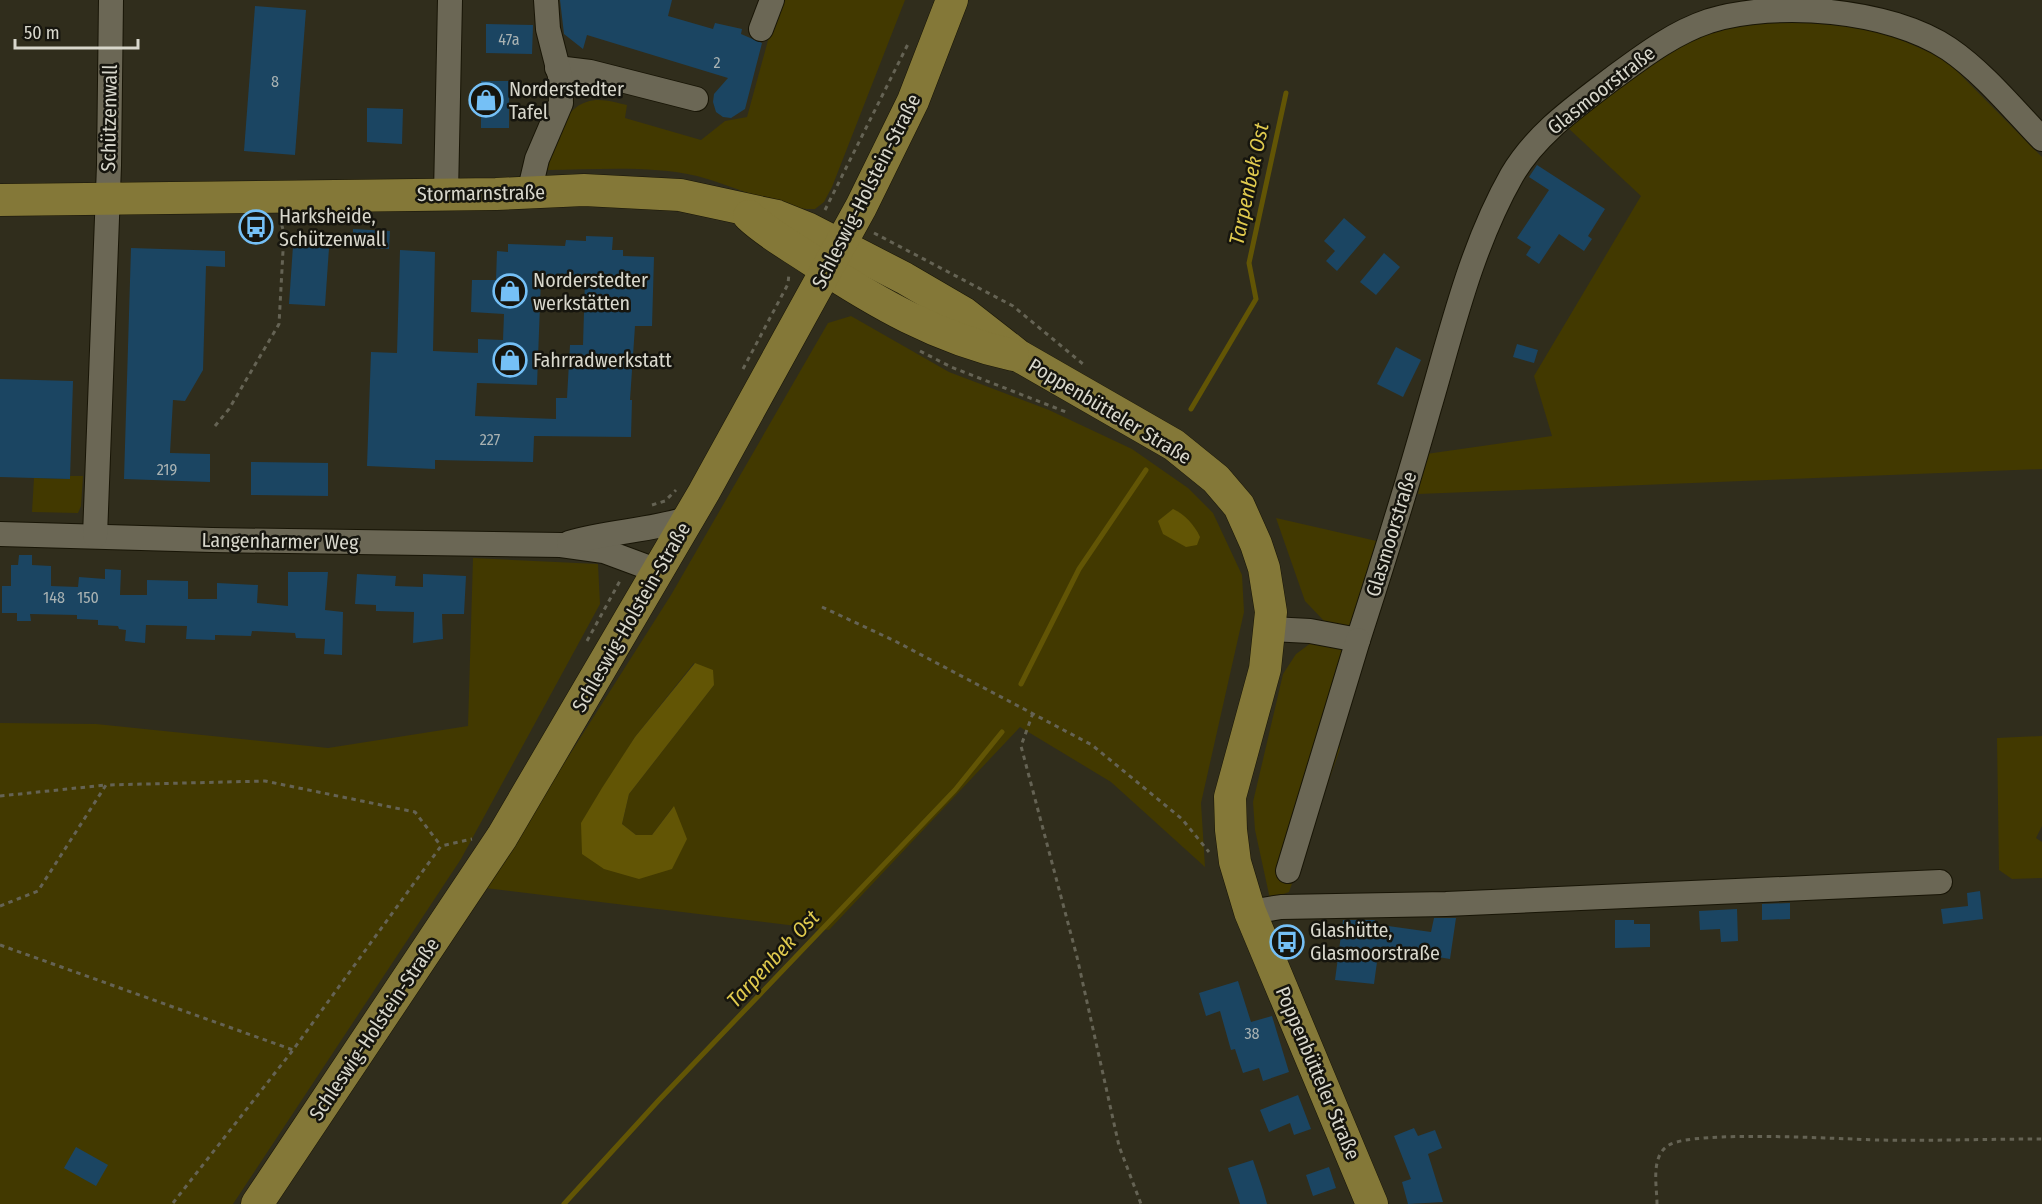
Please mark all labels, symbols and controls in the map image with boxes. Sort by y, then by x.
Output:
scale bar [15,12,138,50]
text: 50 m [24,22,60,44]
house number: 47a [498,30,520,49]
street label: Glasmoorstraße [1542,41,1660,139]
house number: 2 [713,53,721,72]
street label: Schützenwall [96,64,122,172]
house number: 8 [271,72,279,91]
place label: Norderstedter Tafel [509,77,624,124]
shop icon: Norderstedter Tafel [468,82,504,118]
street label: Schleswig-Holstein-Straße [806,90,926,292]
water label: Tarpenbek Ost [1223,121,1275,247]
street label: Stormarnstraße [417,180,545,206]
place label: Harksheide, Schützenwall [279,204,386,251]
bus stop icon: Harksheide, Schützenwall [238,209,274,245]
place label: Norderstedter werkstätten [533,268,648,315]
shop icon: Norderstedter werkstätten [492,273,528,309]
shop icon: Fahrradwerkstatt [492,342,528,378]
place label: Fahrradwerkstatt [533,348,672,372]
street label: Poppenbütteler Straße [1024,353,1196,469]
house number: 227 [480,430,501,449]
house number: 219 [157,460,178,479]
street label: Glasmoorstraße [1361,468,1421,600]
street label: Schleswig-Holstein-Straße [567,518,695,716]
street label: Langenharmer Weg [201,528,359,554]
house number: 148 [43,588,65,607]
house number: 150 [77,588,99,607]
water label: Tarpenbek Ost [721,905,825,1013]
place label: Glashütte, Glasmoorstraße [1310,918,1440,965]
bus stop icon: Glashütte, Glasmoorstraße [1269,924,1305,960]
street label: Schleswig-Holstein-Straße [304,933,444,1125]
street label: Poppenbütteler Straße [1271,983,1365,1163]
house number: 38 [1244,1024,1260,1043]

